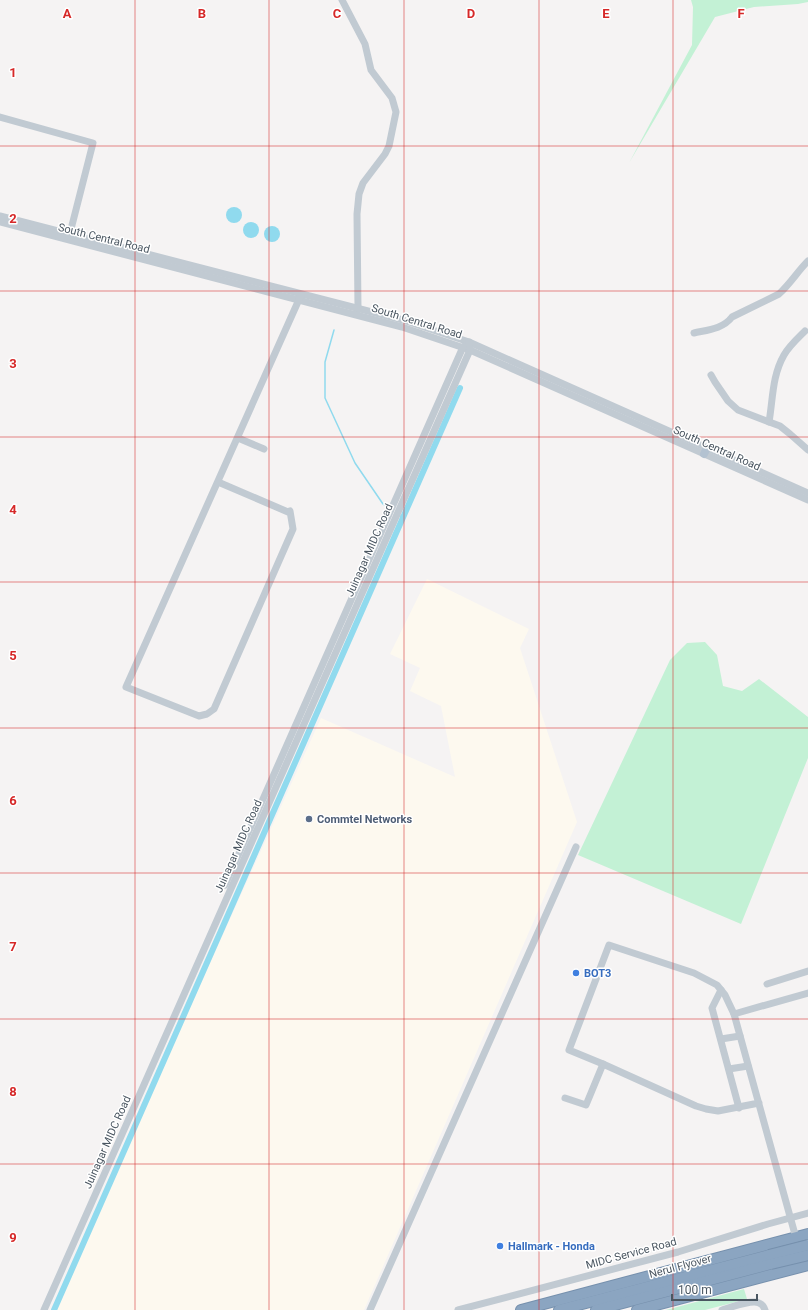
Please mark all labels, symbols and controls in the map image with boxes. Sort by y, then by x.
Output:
text: A [63,6,72,21]
text: B [198,6,206,21]
text: C [333,6,342,21]
text: D [467,6,475,21]
text: E [602,6,610,21]
text: F [737,6,745,21]
text: 1 [9,65,17,80]
text: 2 [9,211,17,226]
street label: South Central Road [57,221,151,256]
street label: South Central Road [370,302,464,341]
text: 3 [9,356,17,371]
street label: South Central Road [671,423,762,474]
text: 4 [9,502,17,517]
street label: Juinagar MIDC Road [343,502,396,599]
text: 5 [9,648,17,663]
text: 6 [9,793,17,808]
street label: Juinagar MIDC Road [212,798,265,895]
place label: Commtel Networks [317,813,412,826]
marker: Commtel Networks [304,814,314,824]
text: 7 [9,939,17,954]
place label: BOT3 [584,967,611,980]
marker: BOT3 [571,968,581,978]
text: 8 [9,1084,17,1099]
street label: Juinagar MIDC Road [81,1094,134,1191]
text: 9 [9,1230,17,1245]
street label: MIDC Service Road [584,1235,678,1272]
place label: Hallmark - Honda [508,1240,595,1253]
marker: Hallmark - Honda [495,1241,505,1251]
street label: Nerul Flyover [648,1252,713,1281]
scale bar [672,1276,757,1302]
text: 100 m [678,1283,712,1297]

